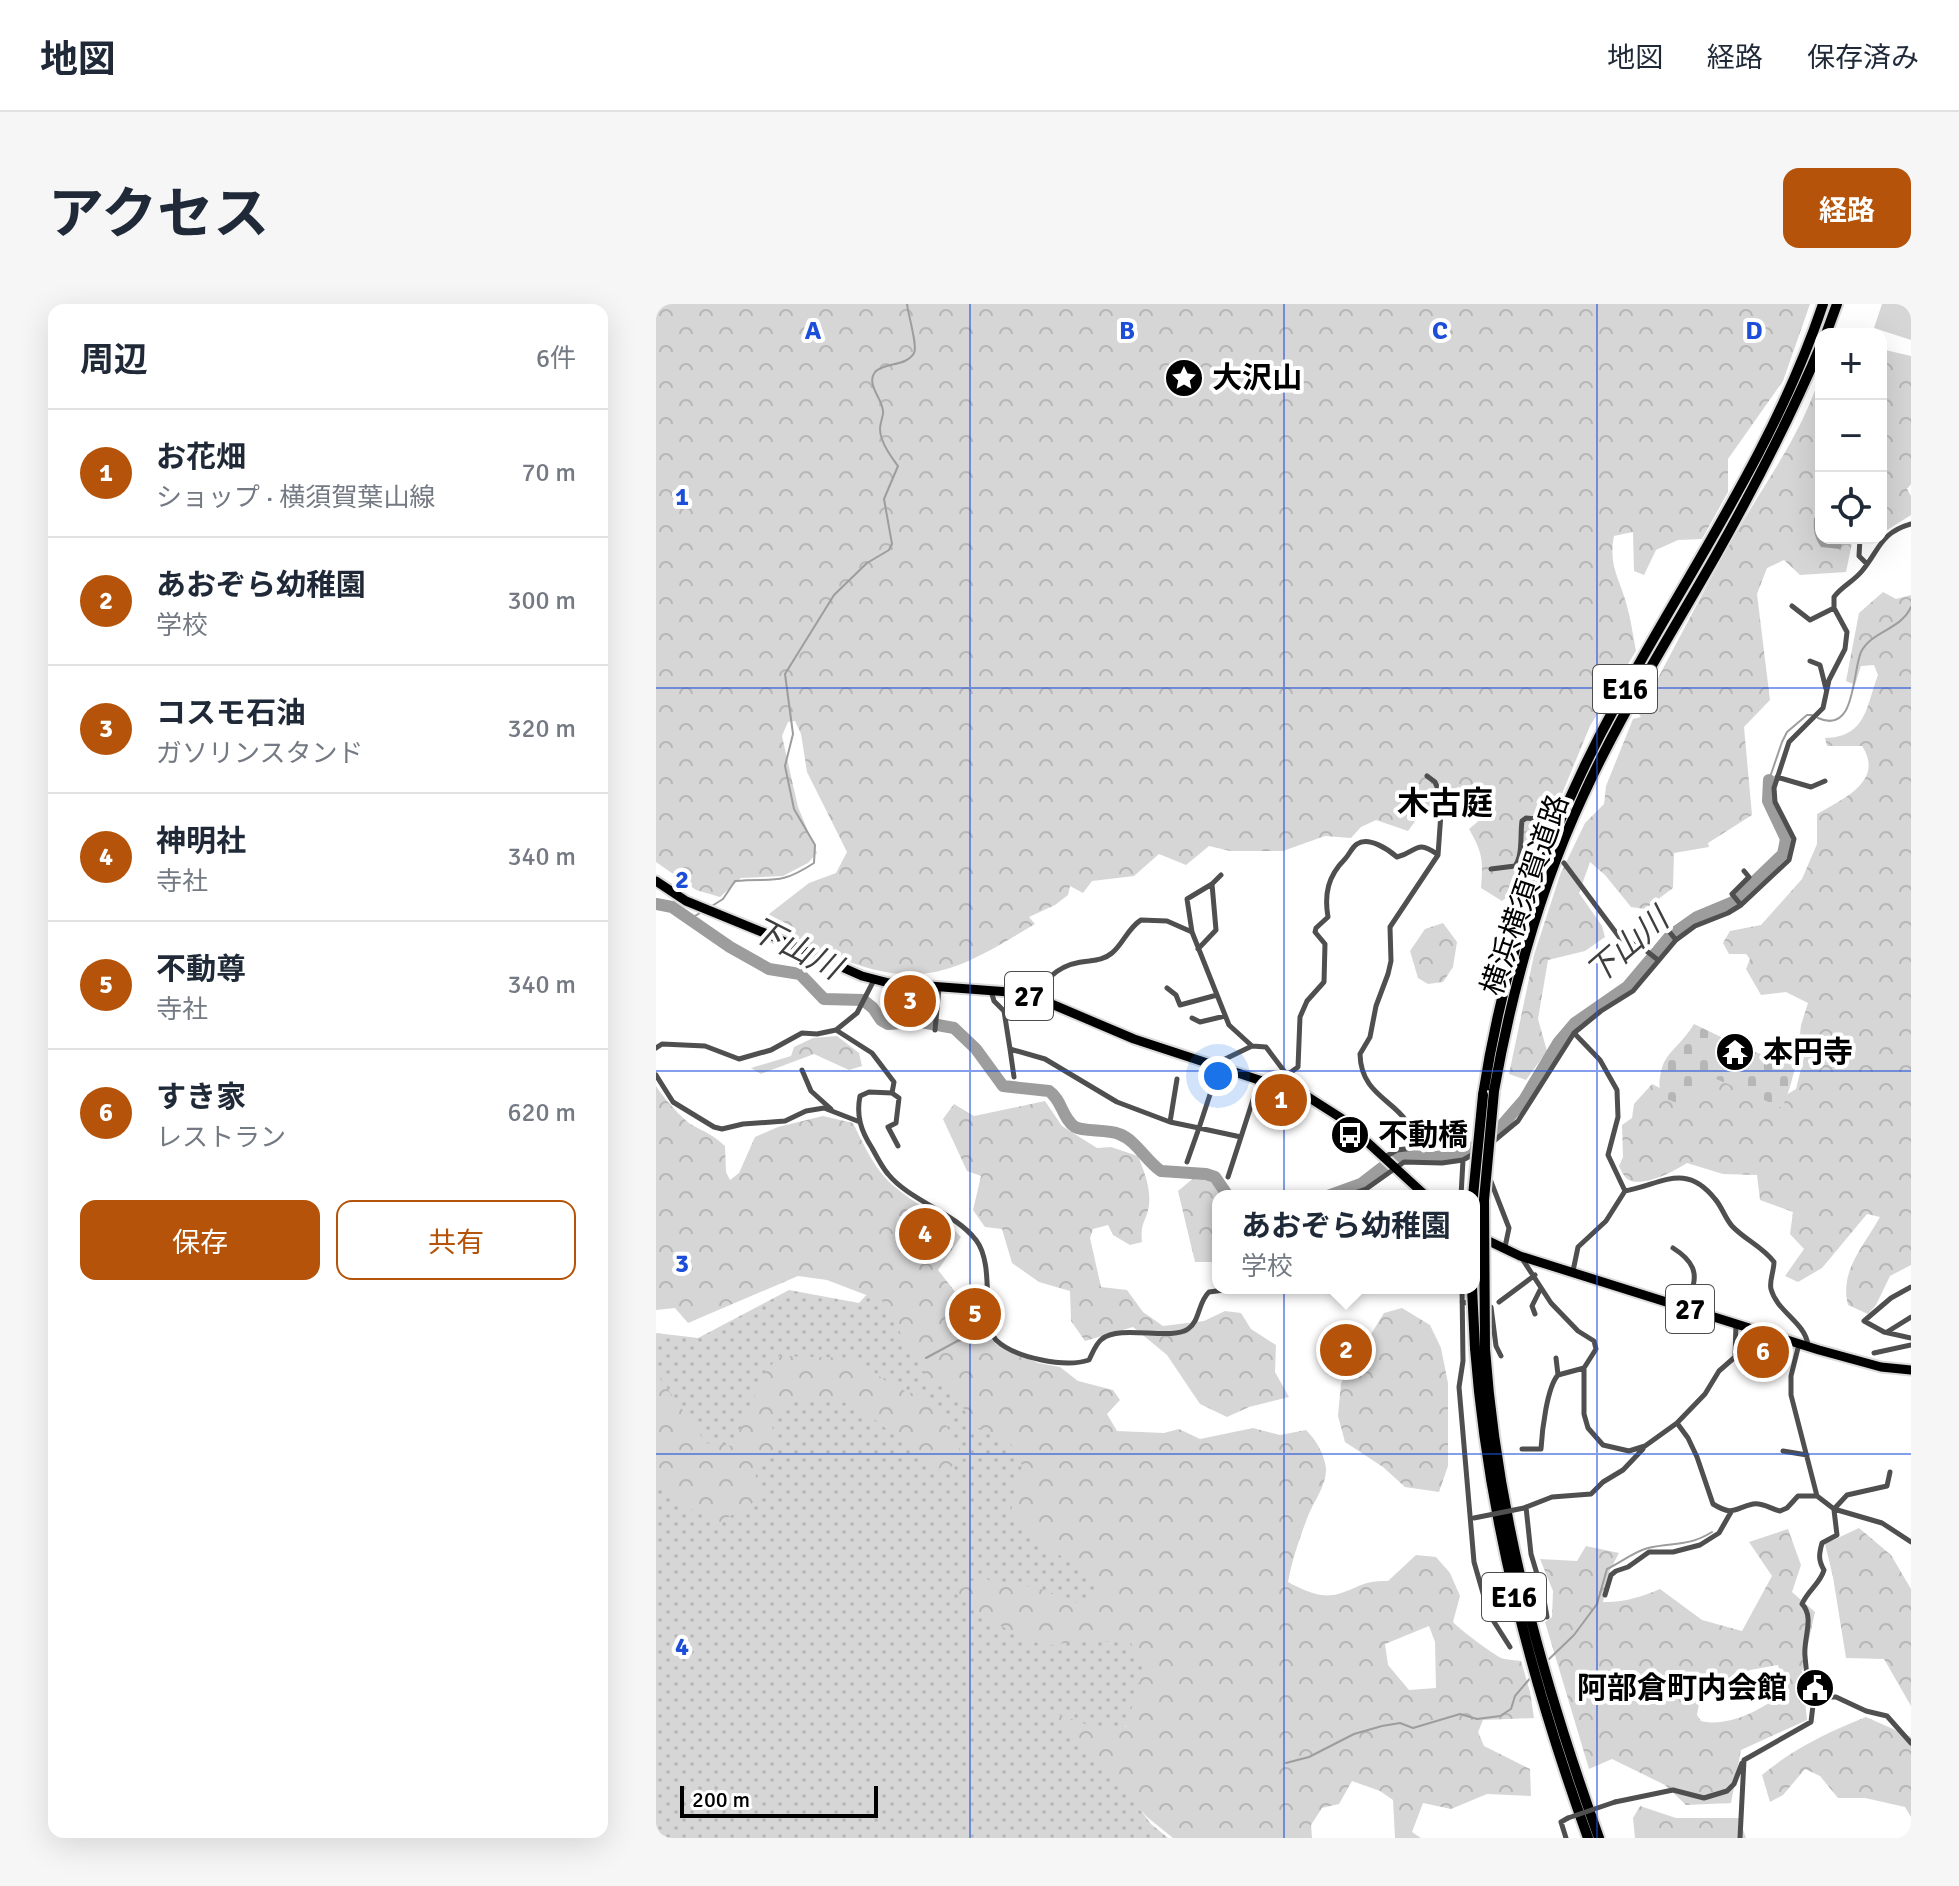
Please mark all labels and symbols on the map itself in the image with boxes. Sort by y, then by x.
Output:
text: A [805,315,822,347]
text: B [1119,315,1135,347]
text: C [1432,315,1448,347]
text: D [1745,315,1763,347]
place icon: 大沢山 [1163,357,1205,399]
place label: 大沢山 [1212,360,1302,397]
text: 1 [675,481,689,513]
road number: E16 [1593,665,1657,713]
district label: 木古庭 [1397,784,1493,823]
street label: 横浜横須賀道路 [1474,790,1577,1000]
text: 2 [675,864,689,896]
water label: 下山川 [1578,898,1679,993]
water label: 下山川 [744,909,850,989]
pin: 3 [884,971,936,1031]
road number: 27 [1005,972,1053,1020]
temple icon: 本円寺 [1714,1031,1756,1073]
place label: 本円寺 [1763,1034,1853,1071]
your location [1198,1056,1238,1096]
pin: 1 [1255,1070,1307,1130]
bus stop icon: 不動橋 [1329,1114,1371,1156]
place label: 不動橋 [1378,1117,1468,1154]
pin: 4 [899,1204,951,1264]
text: 3 [675,1248,689,1280]
pin: 5 [949,1284,1001,1344]
road number: 27 [1666,1285,1714,1333]
pin: 2 [1320,1320,1372,1380]
pin: 6 [1737,1322,1789,1382]
road number: E16 [1482,1573,1546,1621]
text: 4 [675,1631,689,1663]
public building icon: 阿部倉町内会館 [1794,1667,1836,1709]
place label: 阿部倉町内会館 [1577,1670,1787,1707]
scale bar [680,1782,878,1818]

